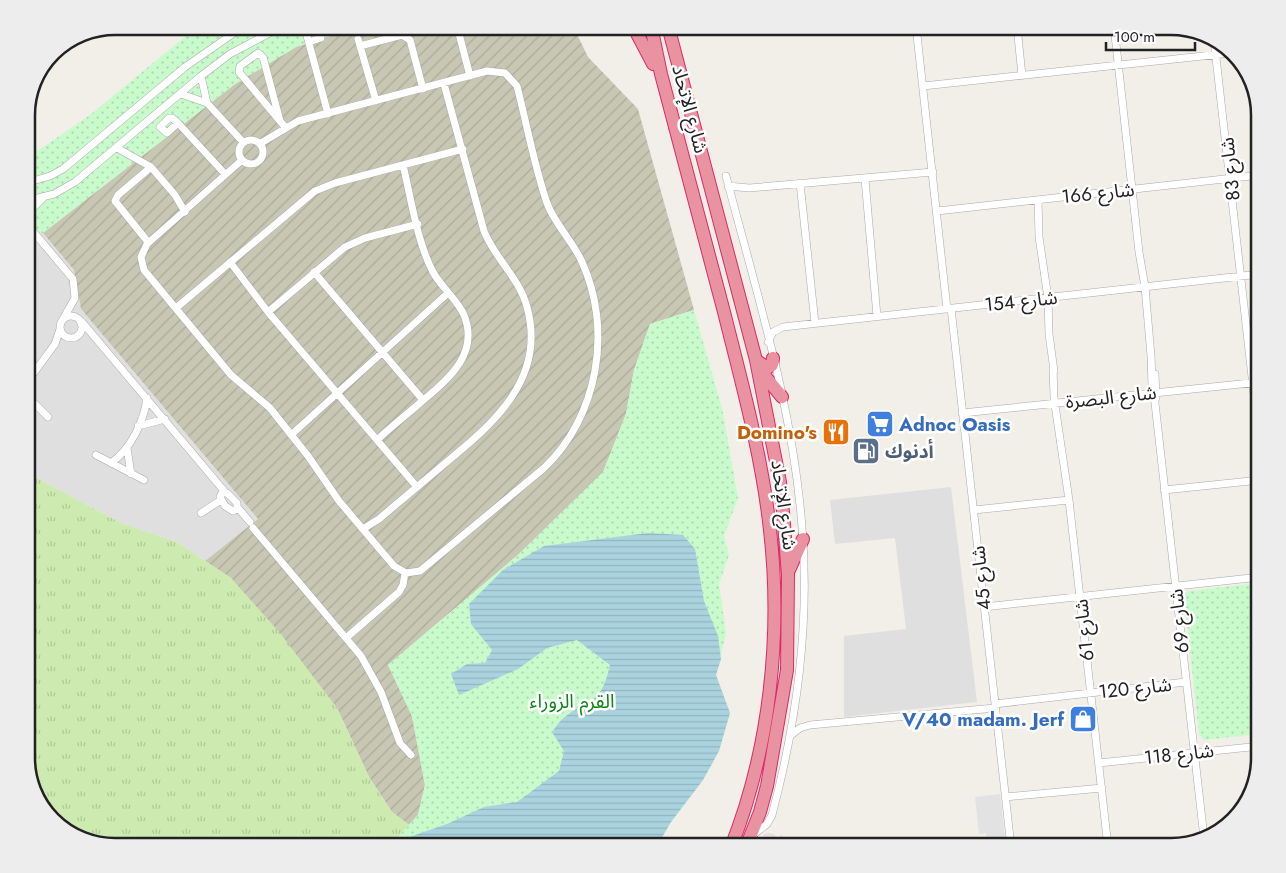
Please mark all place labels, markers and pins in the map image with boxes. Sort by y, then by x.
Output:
supermarket icon: Adnoc Oasis [865,409,895,439]
place label: Adnoc Oasis [898,411,1011,438]
restaurant icon: Domino's [821,417,851,447]
place label: Domino's [737,419,817,446]
fuel station icon: أدنوك [851,436,881,466]
place label: أدنوك [885,438,934,465]
shop icon: V/40 madam. Jerf [1068,704,1098,734]
place label: V/40 madam. Jerf [901,706,1065,733]

